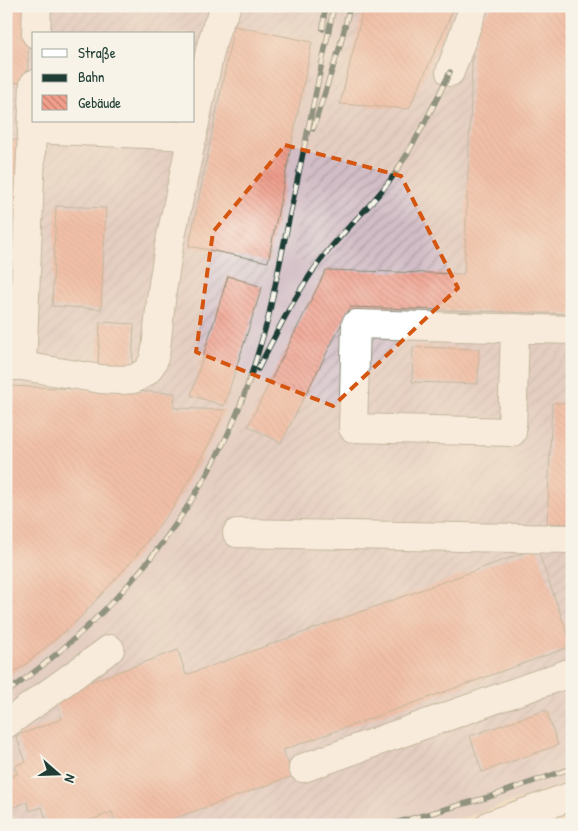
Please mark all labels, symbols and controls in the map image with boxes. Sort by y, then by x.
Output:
legend [32,32,195,122]
text: Straße [78,42,116,63]
text: Bahn [78,66,105,87]
text: Gebäude [78,92,121,113]
north arrow [32,748,82,798]
text: N [60,772,81,786]

